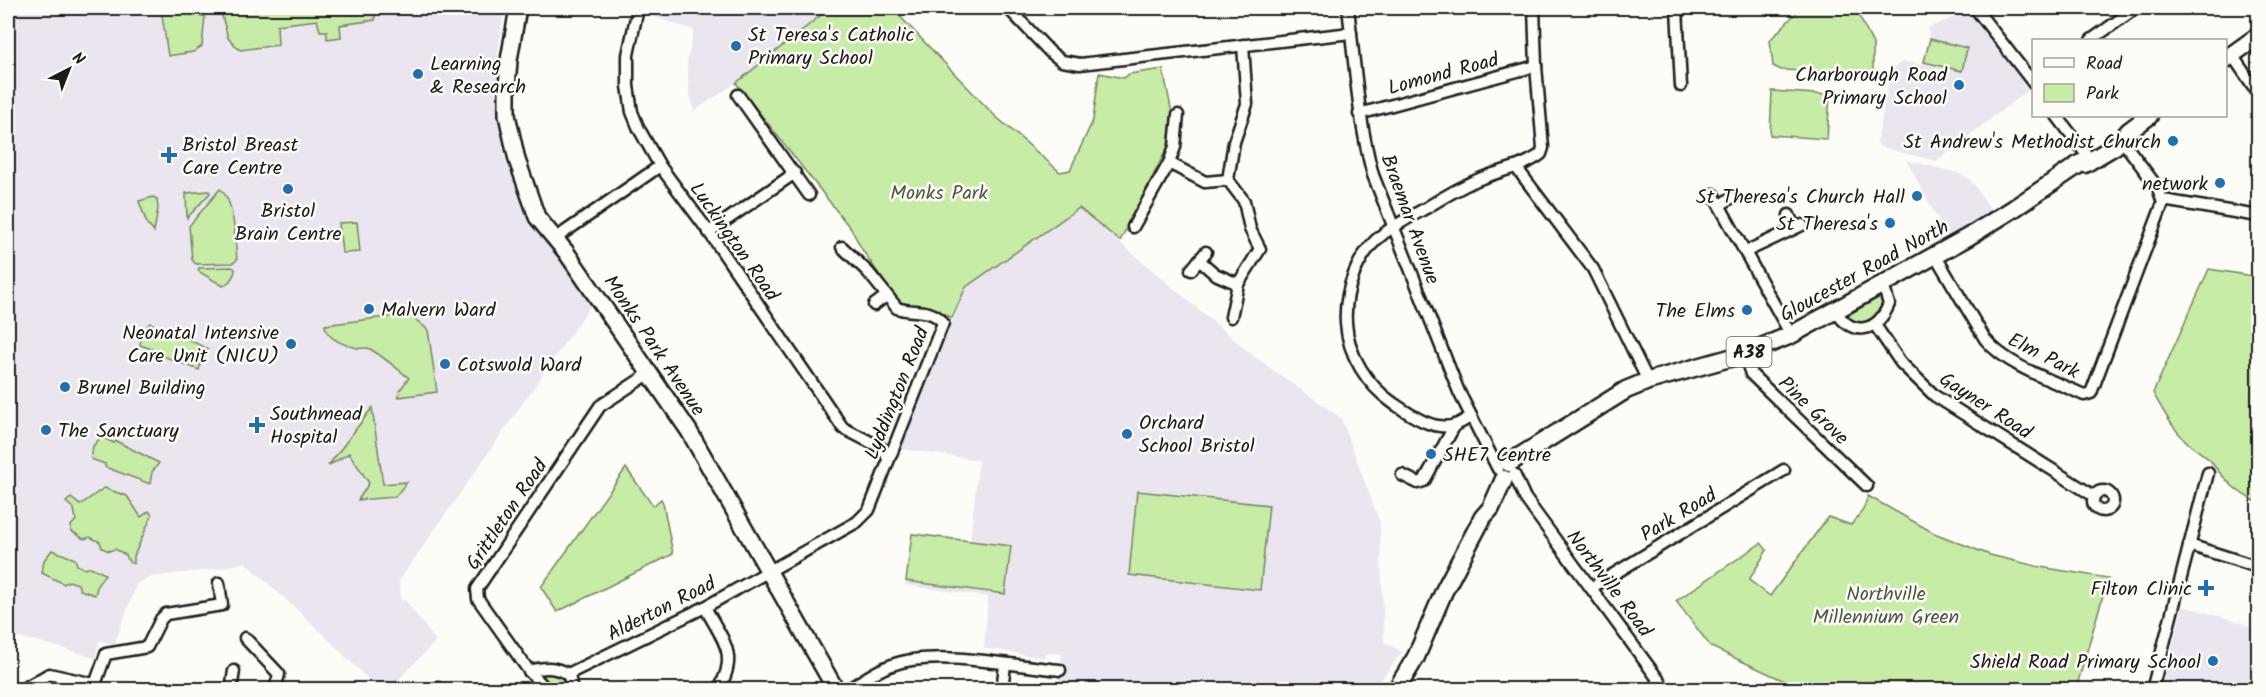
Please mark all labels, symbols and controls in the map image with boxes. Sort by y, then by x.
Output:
place label: St Teresa's Catholic Primary School [748,20,915,75]
north arrow [39,39,99,99]
marker: St Teresa's Catholic Primary School [729,39,743,53]
legend [2032,39,2227,117]
street label: Lomond Road [1384,44,1504,105]
text: N [66,46,90,72]
place label: Learning & Research [430,49,526,104]
text: Road [2086,50,2123,79]
place label: Charborough Road Primary School [1795,60,1948,115]
marker: Learning & Research [411,67,425,81]
marker: Charborough Road Primary School [1952,78,1966,92]
text: Park [2086,80,2119,109]
place label: St Andrew's Methodist Church [1903,127,2161,159]
place label: Bristol Breast Care Centre [182,130,299,185]
marker: St Andrew's Methodist Church [2166,134,2180,148]
marker: Bristol Breast Care Centre [160,146,178,164]
street label: Braemar Avenue [1371,150,1448,289]
place label: network [2142,169,2209,201]
street label: Luckington Road [680,176,787,309]
marker: network [2213,176,2227,190]
park label: Monks Park [890,178,988,210]
marker: Bristol Brain Centre [281,182,295,196]
place label: St Theresa's Church Hall [1696,182,1905,214]
marker: St Theresa's Church Hall [1910,189,1924,203]
place label: Bristol Brain Centre [234,196,342,251]
place label: St Theresa's [1776,209,1878,241]
street label: Gloucester Road North [1774,212,1956,332]
marker: St Theresa's [1883,216,1897,230]
street label: Monks Park Avenue [594,269,713,423]
place label: Malvern Ward [381,295,496,327]
place label: The Elms [1656,296,1735,328]
marker: Malvern Ward [362,302,376,316]
marker: The Elms [1740,303,1754,317]
place label: Neonatal Intensive Care Unit (NICU) [122,318,279,373]
street label: Lyddington Road [857,322,939,465]
street label: Elm Park [2002,325,2085,389]
marker: Neonatal Intensive Care Unit (NICU) [284,337,298,351]
road number: A38 [1726,337,1772,367]
place label: Cotswold Ward [457,350,582,382]
marker: Cotswold Ward [438,357,452,371]
street label: Gayner Road [1932,365,2039,449]
street label: Pine Grove [1770,369,1856,454]
place label: Brunel Building [77,373,205,405]
marker: Brunel Building [58,380,72,394]
place label: Southmead Hospital [270,399,363,454]
place label: Orchard School Bristol [1139,408,1255,463]
place label: The Sanctuary [58,416,179,448]
marker: Southmead Hospital [248,416,266,434]
marker: The Sanctuary [39,423,53,437]
marker: Orchard School Bristol [1120,427,1134,441]
place label: SHE7 Centre [1443,440,1551,472]
marker: SHE7 Centre [1424,447,1438,461]
street label: Grittleton Road [458,452,557,577]
street label: Park Road [1635,480,1724,551]
street label: Northville Road [1557,524,1660,646]
street label: Alderton Road [602,568,723,651]
place label: Filton Clinic [2090,574,2192,606]
park label: Northville Millennium Green [1813,579,1959,634]
marker: Filton Clinic [2197,579,2215,597]
place label: Shield Road Primary School [1970,647,2201,679]
marker: Shield Road Primary School [2206,654,2220,668]

